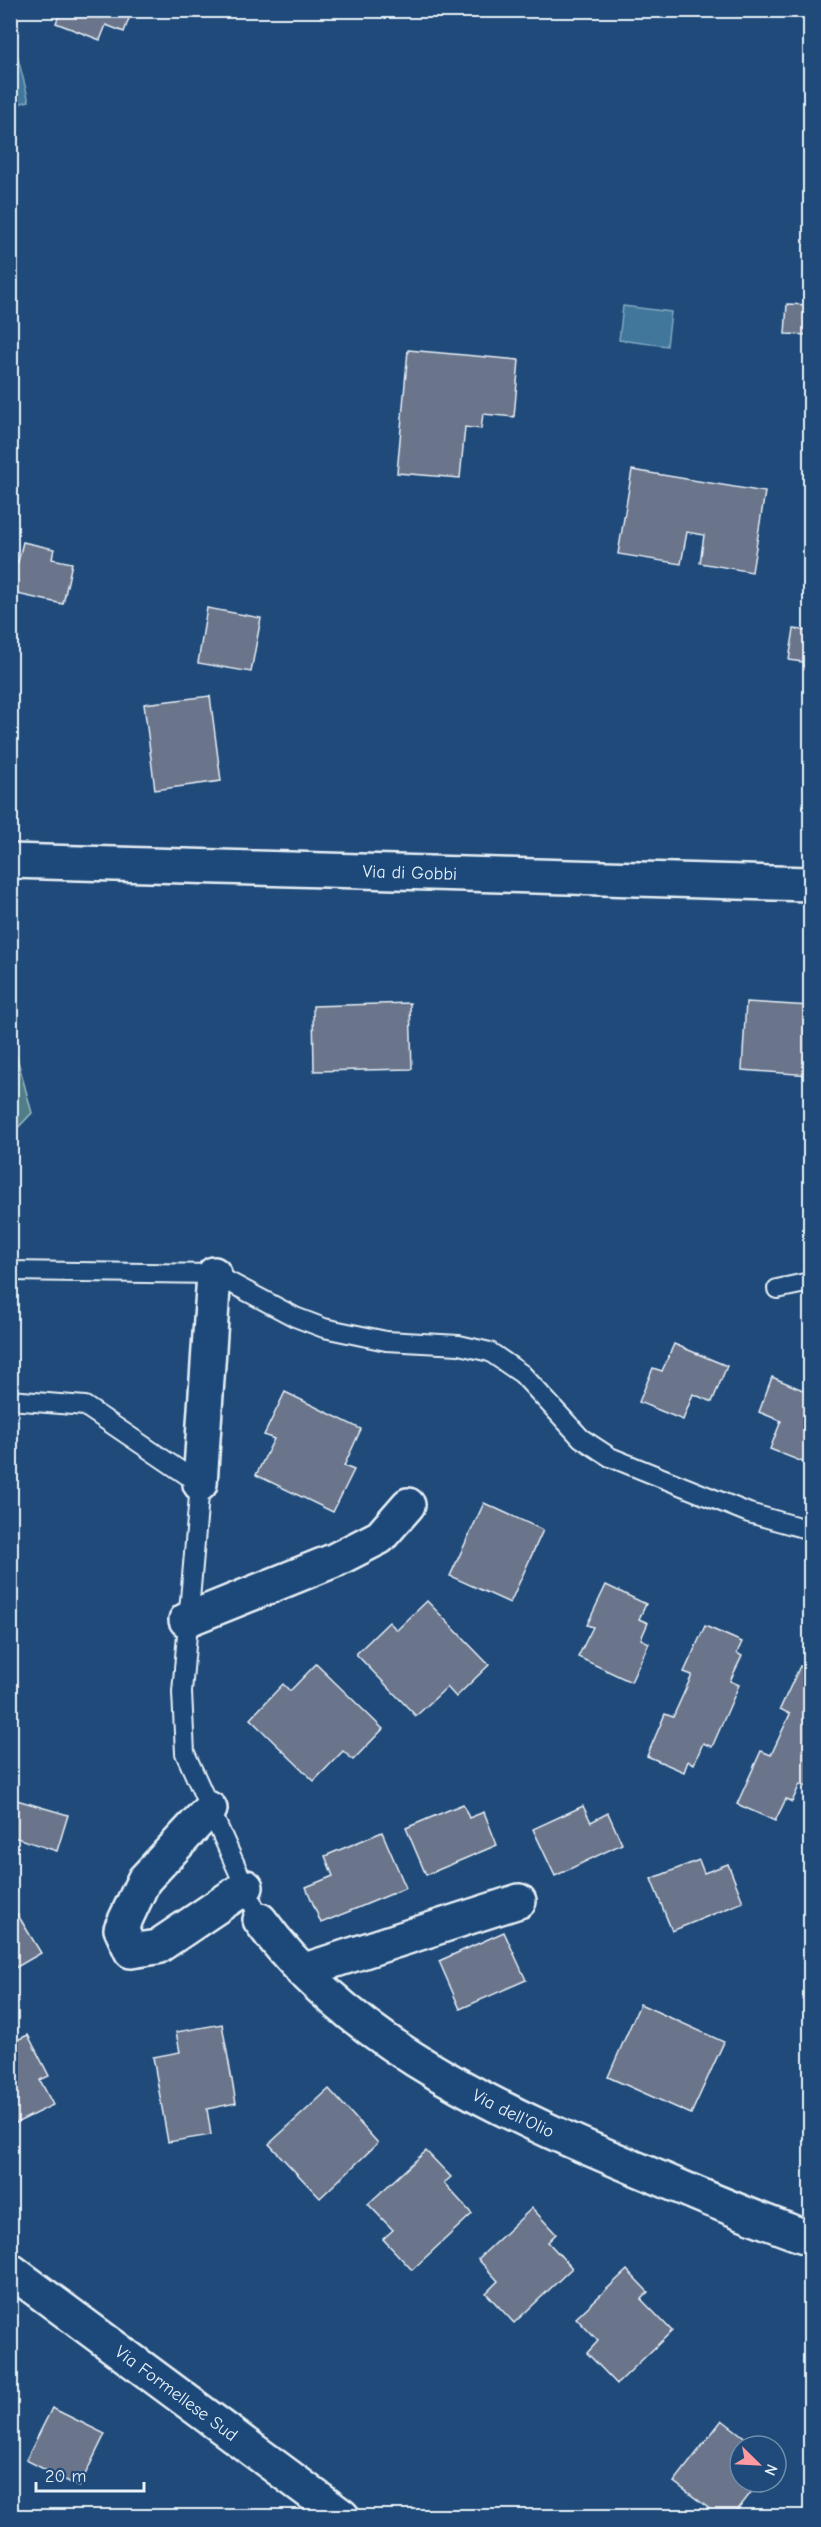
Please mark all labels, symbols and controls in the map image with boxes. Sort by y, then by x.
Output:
street label: Via di Gobbi [362,861,457,885]
street label: Via dell'Olio [469,2085,557,2142]
street label: Via Formellese Sud [111,2341,241,2446]
north arrow [728,2434,788,2494]
scale bar [36,2455,144,2493]
text: N [760,2461,781,2478]
text: 20 m [45,2466,86,2487]

